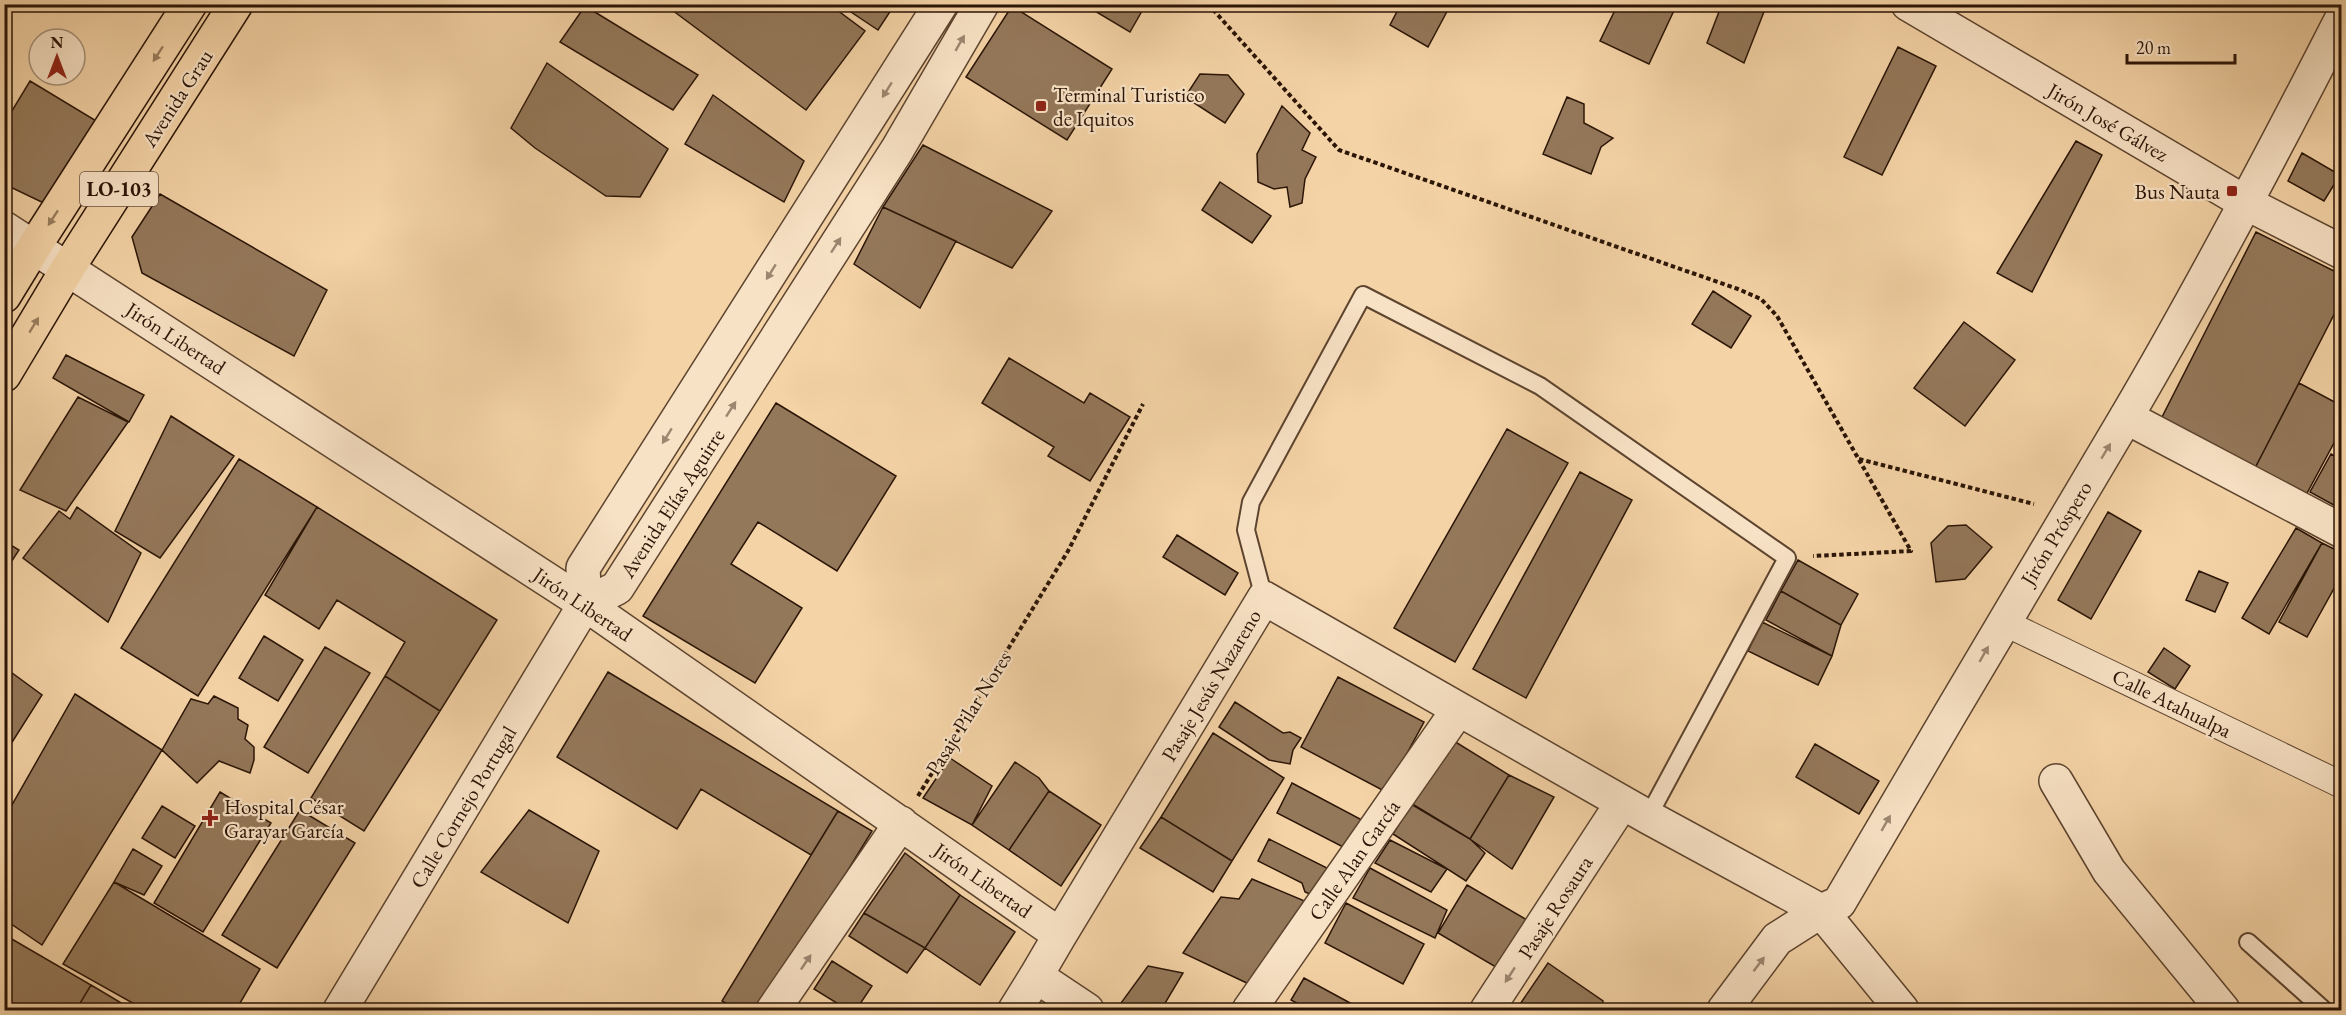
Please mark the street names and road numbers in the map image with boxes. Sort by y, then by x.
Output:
street label: Avenida Grau [135,44,219,153]
street label: Jirón José Gálvez [2041,76,2173,168]
road number: LO-103 [80,172,158,206]
street label: Jirón Libertad [119,295,231,381]
street label: Avenida Elías Aguirre [613,423,730,584]
street label: Jirón Próspero [2013,476,2098,592]
street label: Jirón Libertad [527,560,638,647]
street label: Pasaje Jesús Nazareno [1155,604,1267,766]
street label: Pasaje Pilar Nores [919,646,1017,780]
street label: Calle Atahualpa [2108,662,2237,744]
street label: Calle Cornejo Portugal [404,721,522,893]
street label: Calle Alan García [1302,794,1406,926]
street label: Jirón Libertad [927,835,1038,924]
street label: Pasaje Rosaura [1512,850,1599,964]

